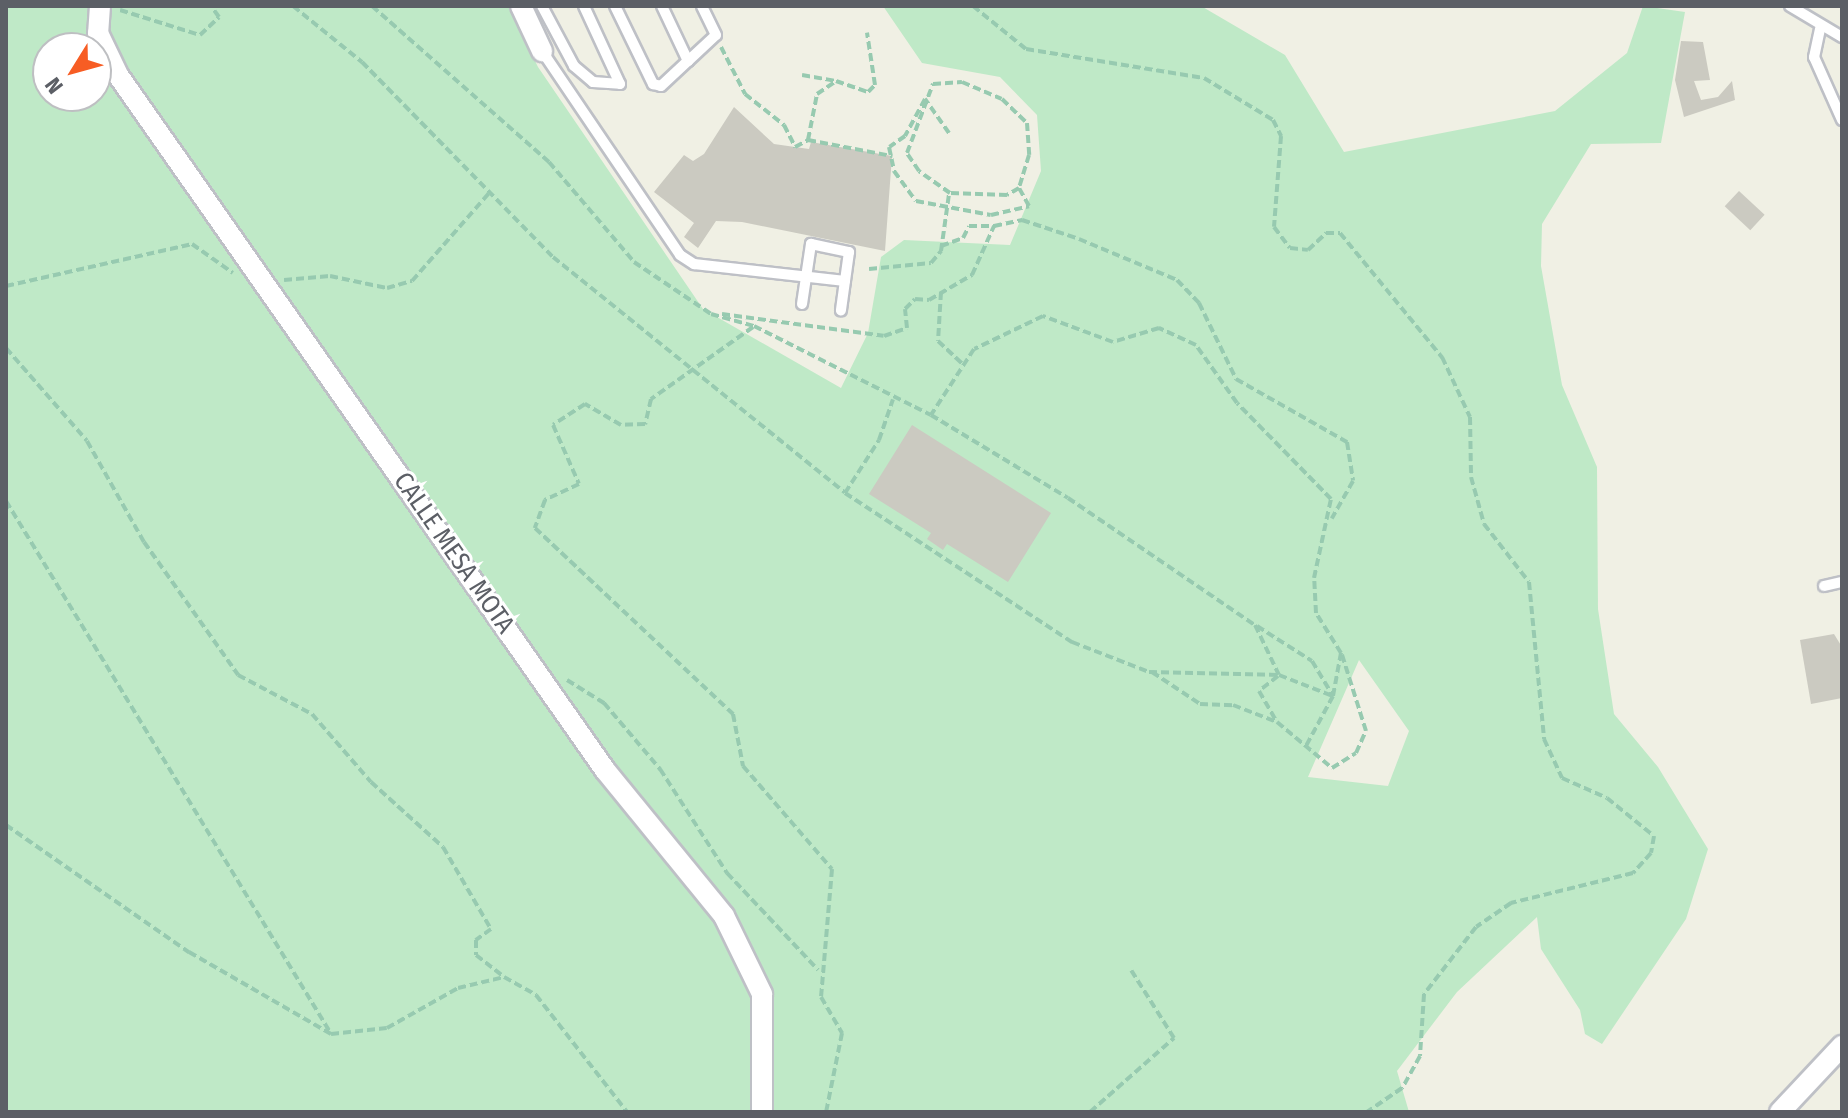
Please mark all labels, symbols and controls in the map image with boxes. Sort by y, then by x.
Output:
north arrow [32,32,112,112]
text: N [39,72,69,99]
street label: CALLE MESA MOTA [387,467,521,639]

